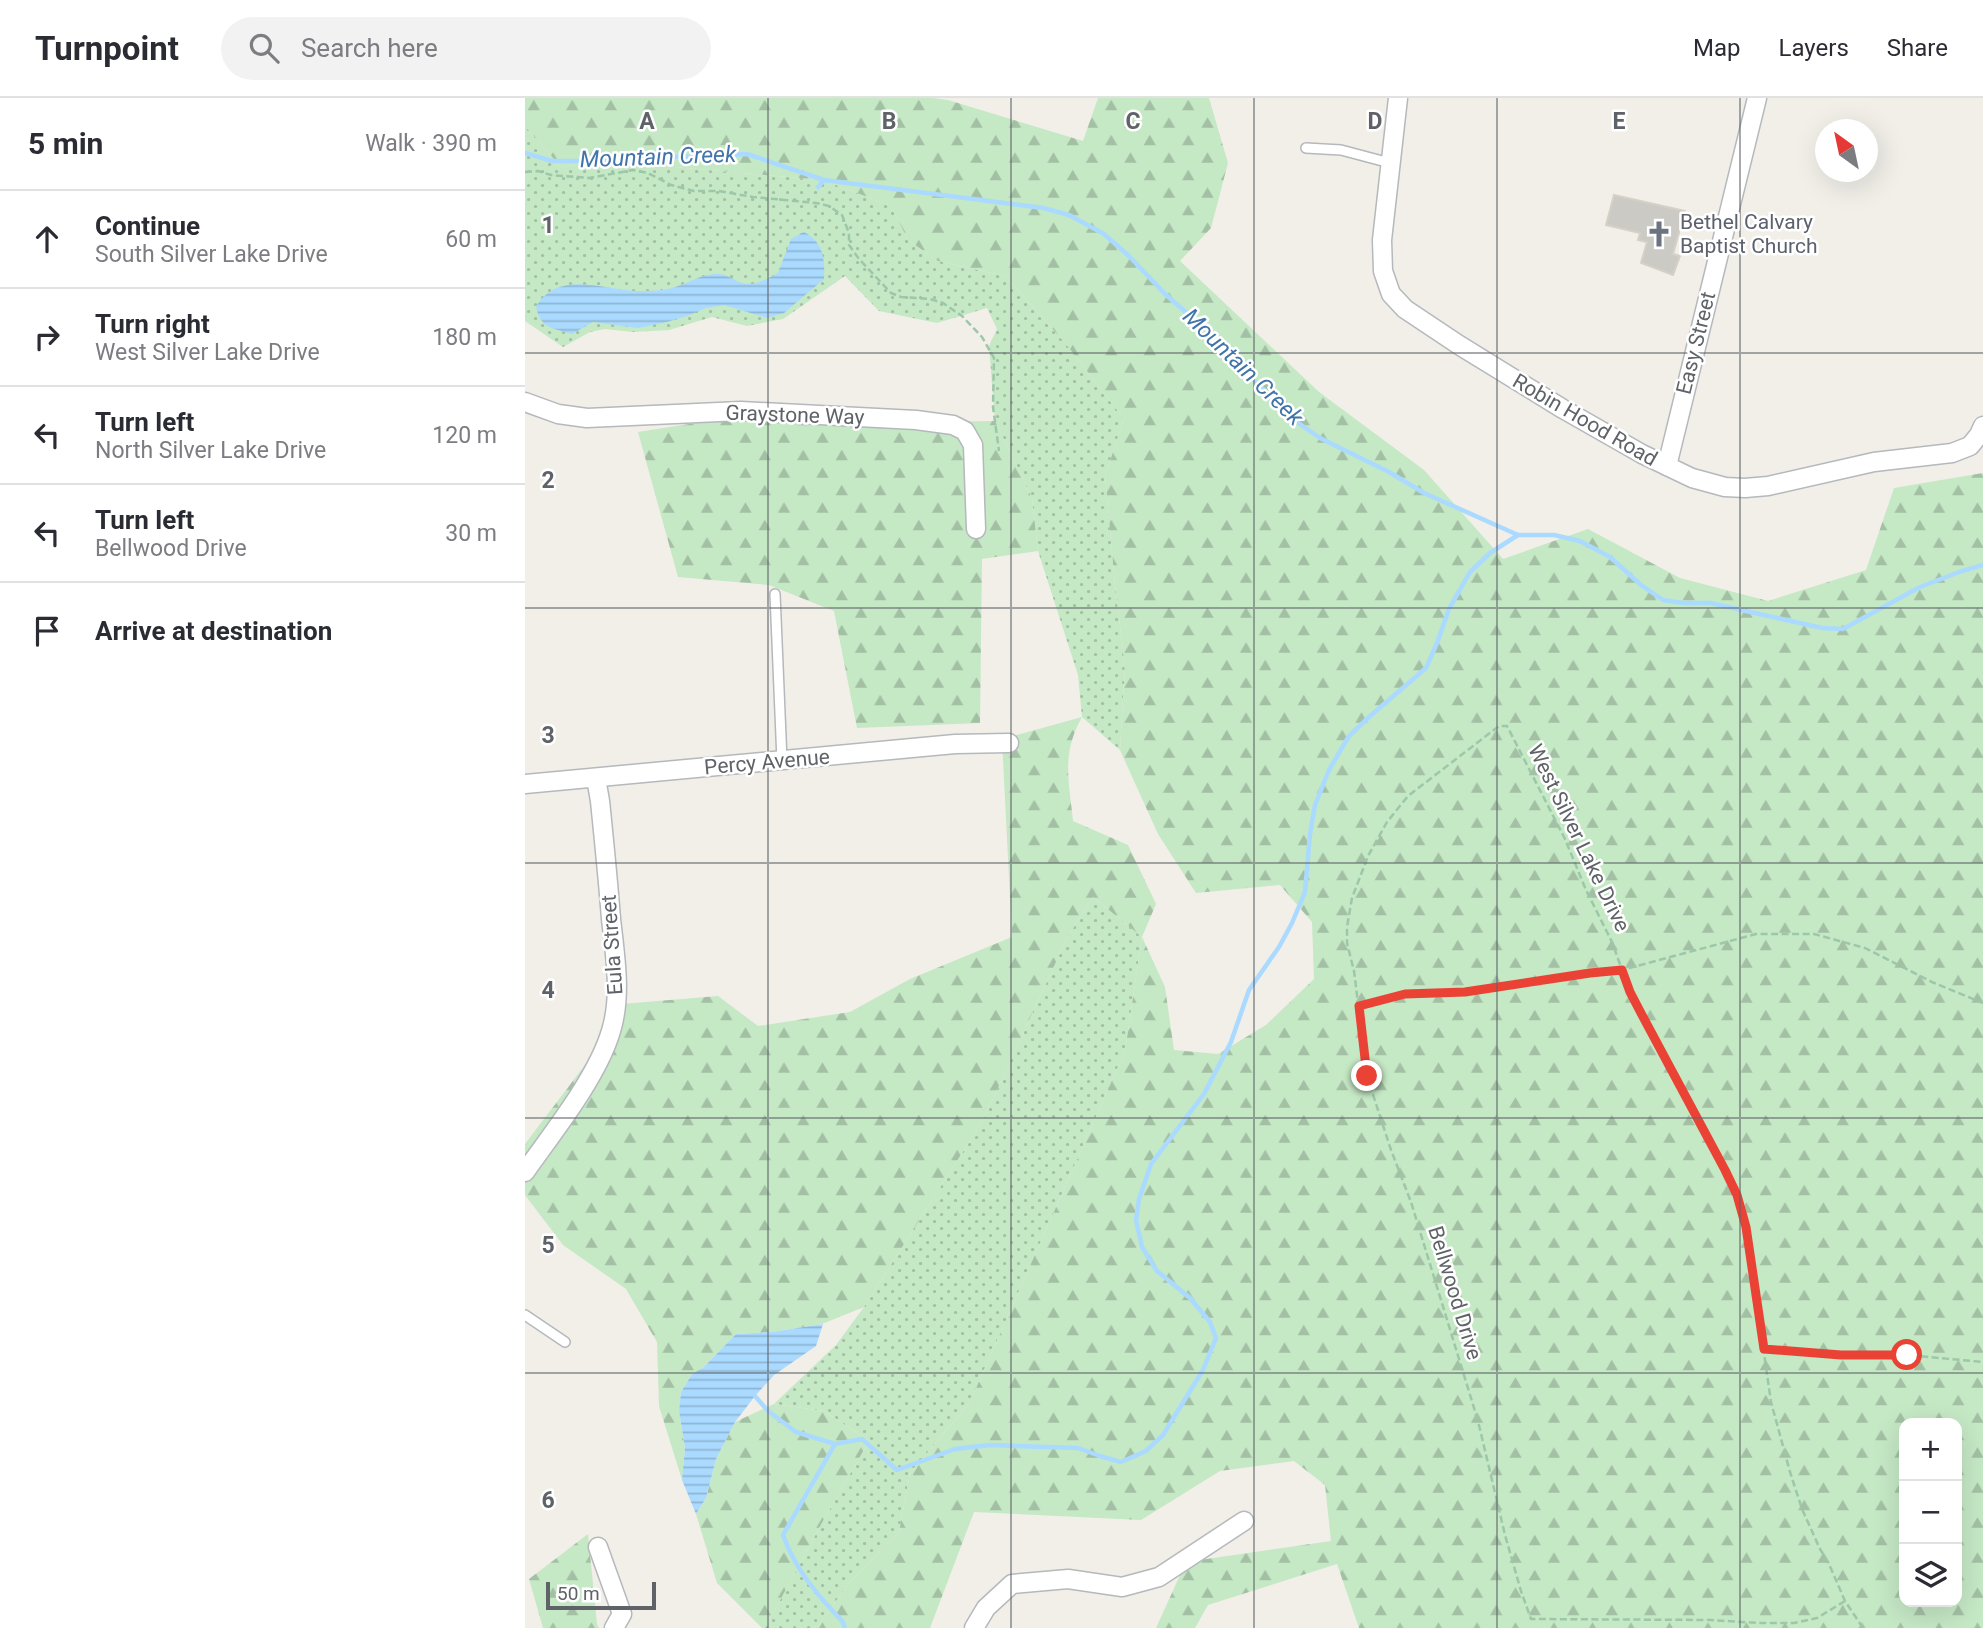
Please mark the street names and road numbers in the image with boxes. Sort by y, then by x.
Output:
street label: Easy Street [1672,289,1720,397]
street label: Robin Hood Road [1509,369,1661,471]
street label: Graystone Way [725,401,865,429]
street label: West Silver Lake Drive [1523,741,1635,935]
street label: Percy Avenue [703,745,831,779]
street label: Eula Street [597,894,627,996]
street label: Bellwood Drive [1423,1223,1487,1363]

